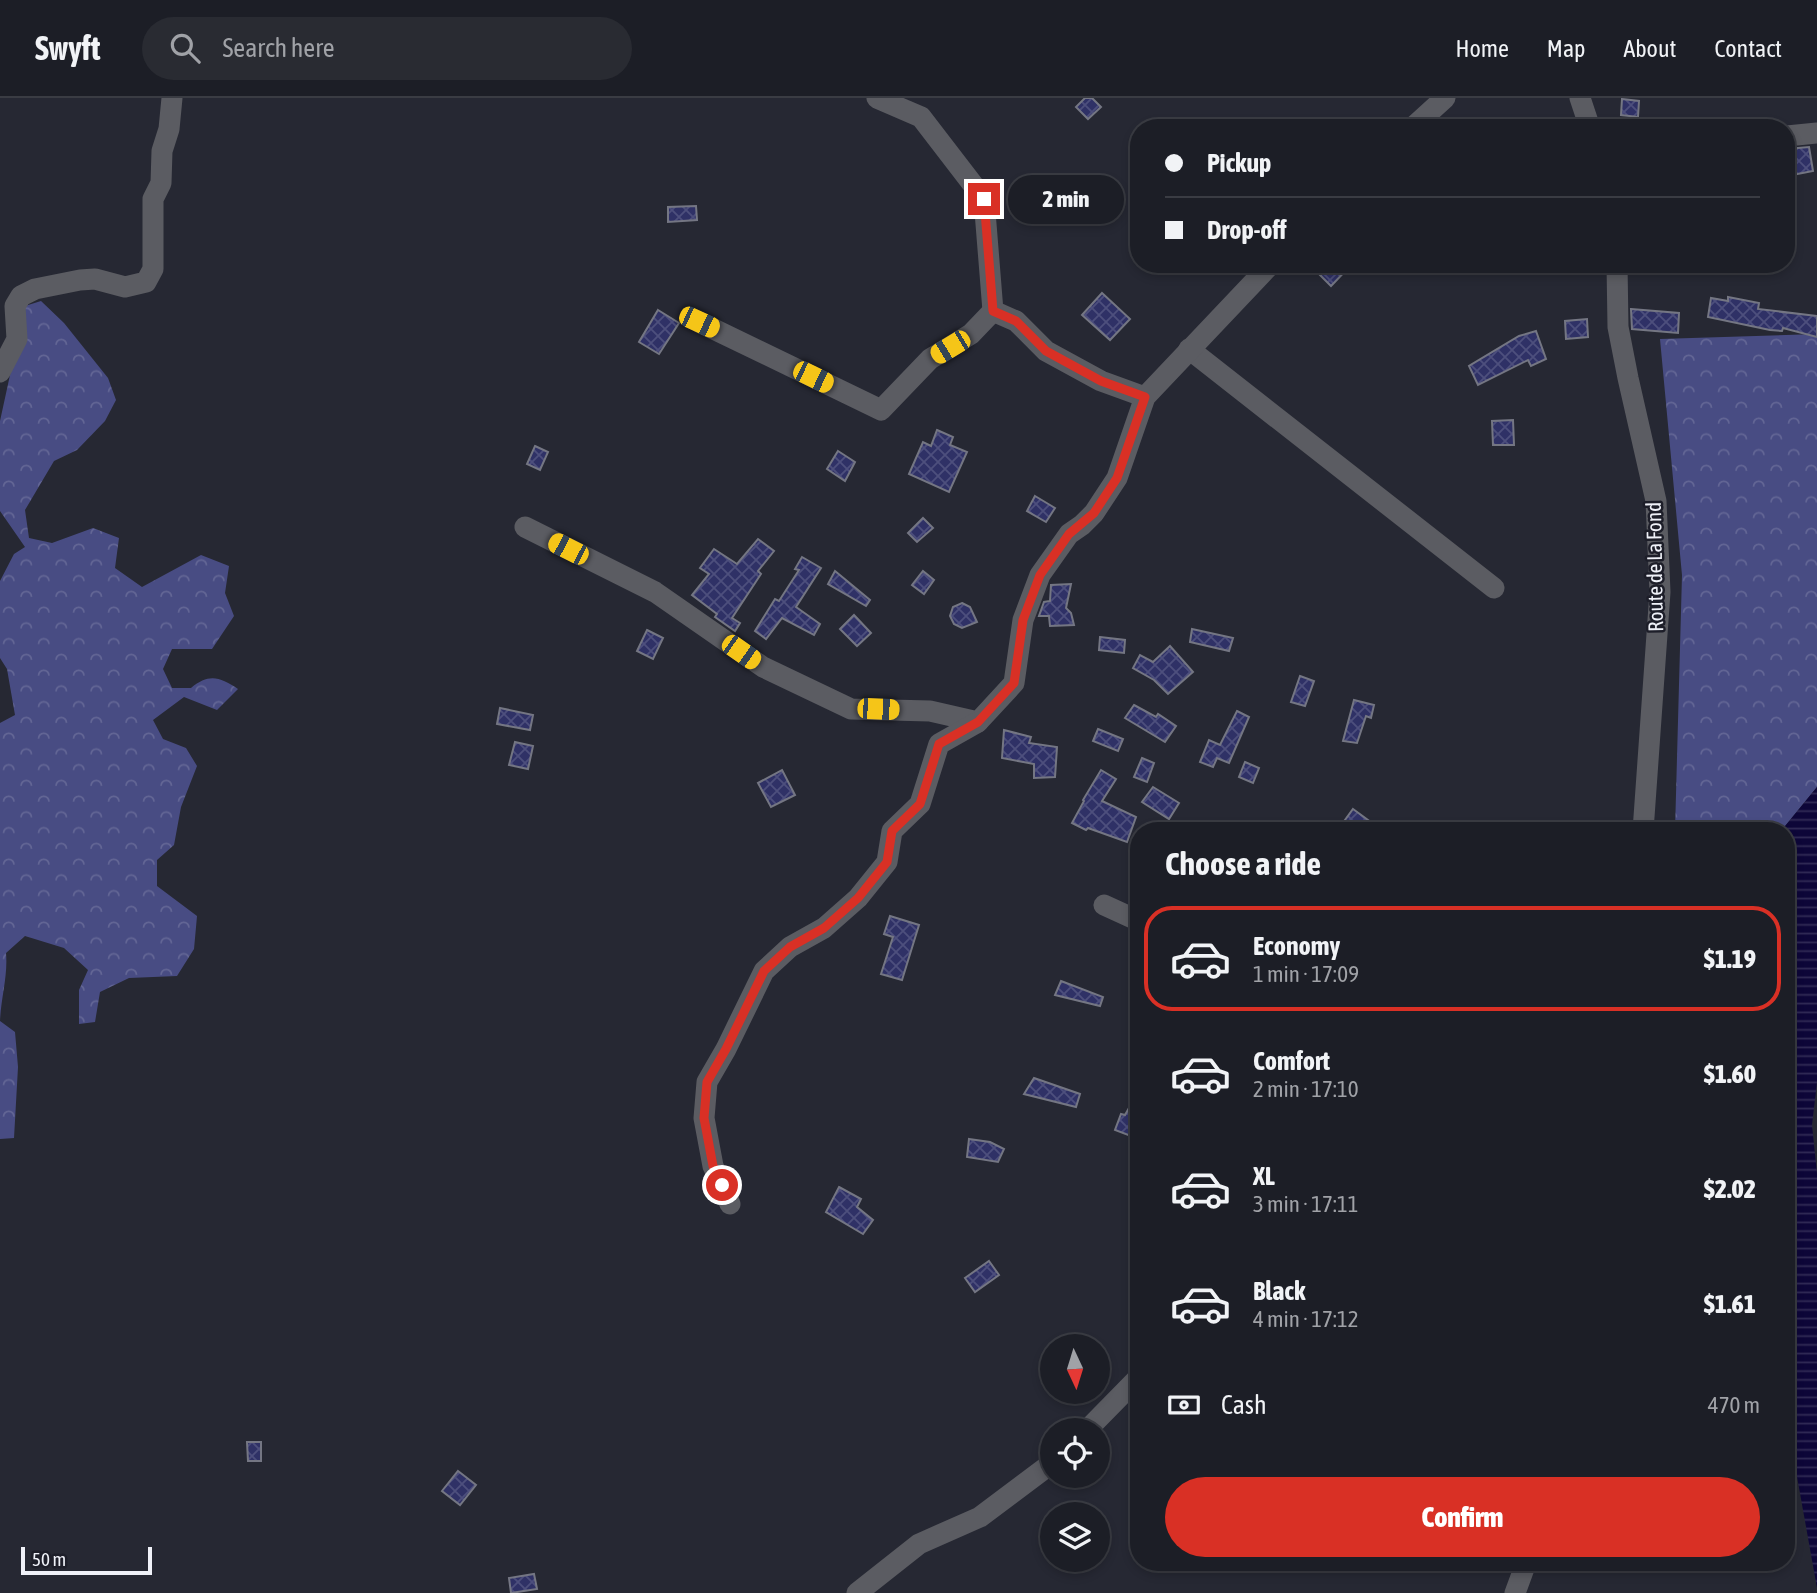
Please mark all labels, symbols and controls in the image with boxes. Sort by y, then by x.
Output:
search box [142,17,632,80]
text: Swyft [35,29,100,67]
icon: search [166,29,204,67]
text: Search here [222,33,335,63]
text: Home [1455,35,1509,62]
text: Map [1547,35,1585,62]
text: About [1623,35,1676,62]
text: Contact [1714,35,1782,62]
text: Pickup [1207,148,1271,178]
callout: 2 min [1009,174,1124,224]
route end [968,183,1000,215]
text: 2 min [1043,186,1089,212]
text: Drop-off [1207,215,1287,245]
car [676,304,723,340]
car [927,327,974,367]
car [790,358,837,396]
street label: Route de La Fond [1641,502,1667,632]
car [545,530,592,568]
car [718,631,765,673]
car [857,698,900,720]
text: Choose a ride [1165,845,1321,882]
icon: car [1169,927,1232,990]
text: Economy [1253,931,1340,961]
text: $1.19 [1704,944,1756,974]
text: 1 min · 17:09 [1253,961,1359,987]
icon: car [1169,1042,1232,1105]
text: Comfort [1253,1046,1330,1076]
text: $1.60 [1704,1059,1756,1089]
text: 2 min · 17:10 [1253,1076,1359,1102]
icon: car [1169,1157,1232,1220]
text: XL [1253,1161,1275,1191]
route start [706,1169,738,1201]
text: $2.02 [1704,1174,1756,1204]
text: 3 min · 17:11 [1253,1191,1359,1217]
icon: car [1169,1272,1232,1335]
text: Black [1253,1276,1305,1306]
text: $1.61 [1704,1289,1756,1319]
text: 4 min · 17:12 [1253,1306,1359,1332]
north arrow [1040,1334,1110,1404]
map controls [1040,1334,1110,1572]
icon: cash [1165,1386,1203,1424]
text: Cash [1221,1390,1267,1420]
text: 470 m [1708,1392,1760,1418]
button: locate [1040,1418,1110,1488]
button: Confirm [1165,1477,1760,1557]
button: layers [1040,1502,1110,1572]
scale bar [21,1544,152,1576]
text: 50 m [32,1548,66,1570]

